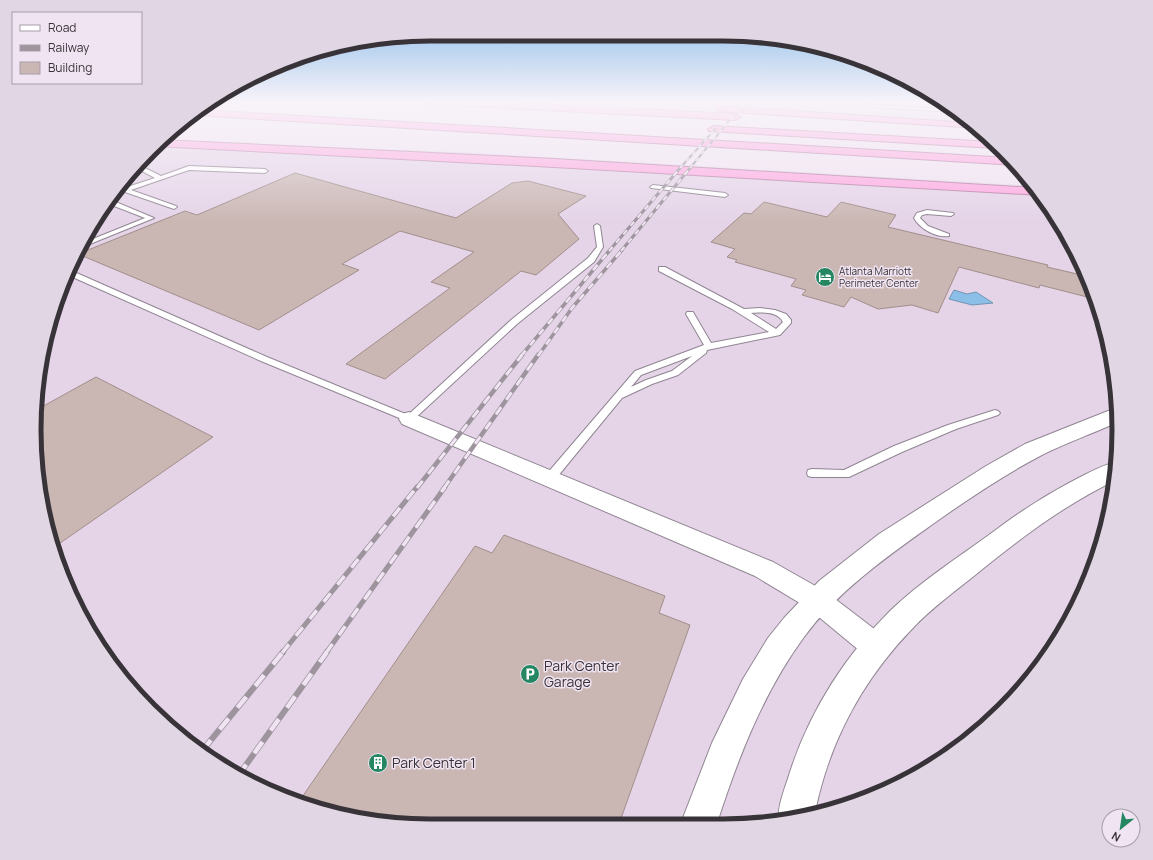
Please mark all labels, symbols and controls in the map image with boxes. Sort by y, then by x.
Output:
legend [12,12,142,84]
text: Road [48,19,76,36]
text: Railway [48,39,90,56]
text: Building [48,59,92,76]
place label: Atlanta Marriott Perimeter Center [839,264,919,290]
hotel icon: Atlanta Marriott Perimeter Center [814,266,836,288]
place label: Park Center Garage [544,656,620,691]
parking icon: Park Center Garage [519,663,541,685]
building icon: Park Center 1 [367,752,389,774]
place label: Park Center 1 [392,753,476,772]
north arrow [1101,808,1141,848]
text: N [1108,829,1123,846]

